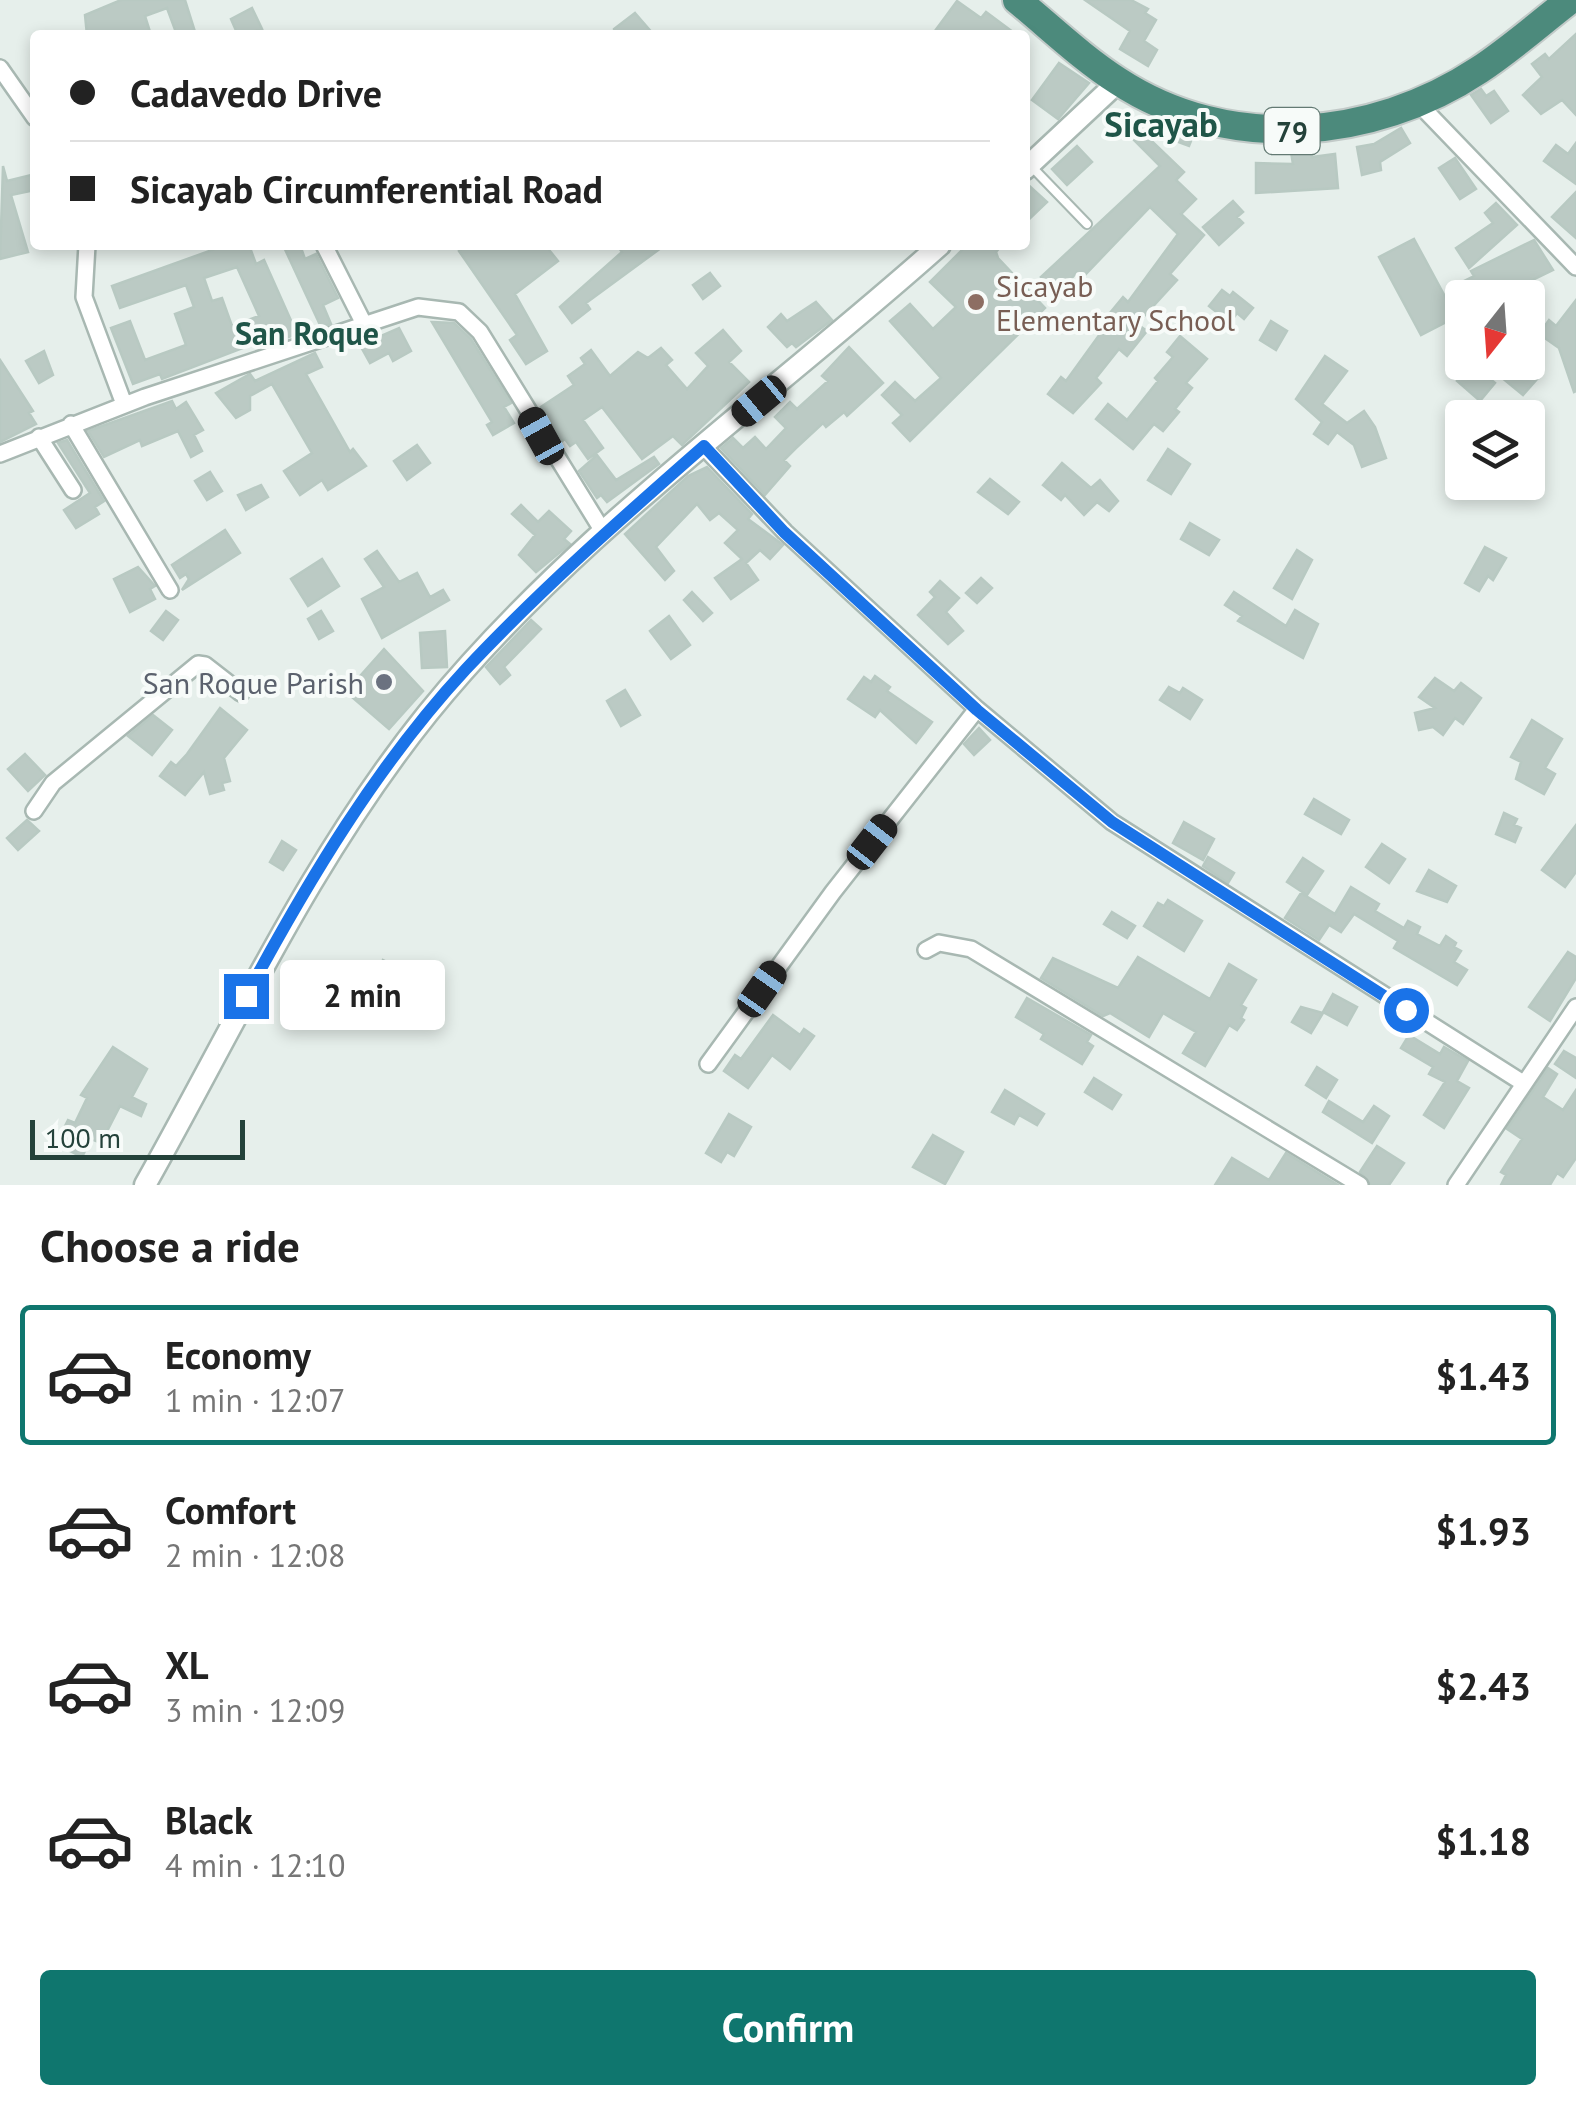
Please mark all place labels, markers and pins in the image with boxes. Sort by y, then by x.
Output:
place label: Sicayab Elementary School [996,266,1235,339]
marker: Sicayab Elementary School [965,291,987,313]
place label: San Roque Parish [143,663,364,702]
marker: San Roque Parish [373,671,395,693]

